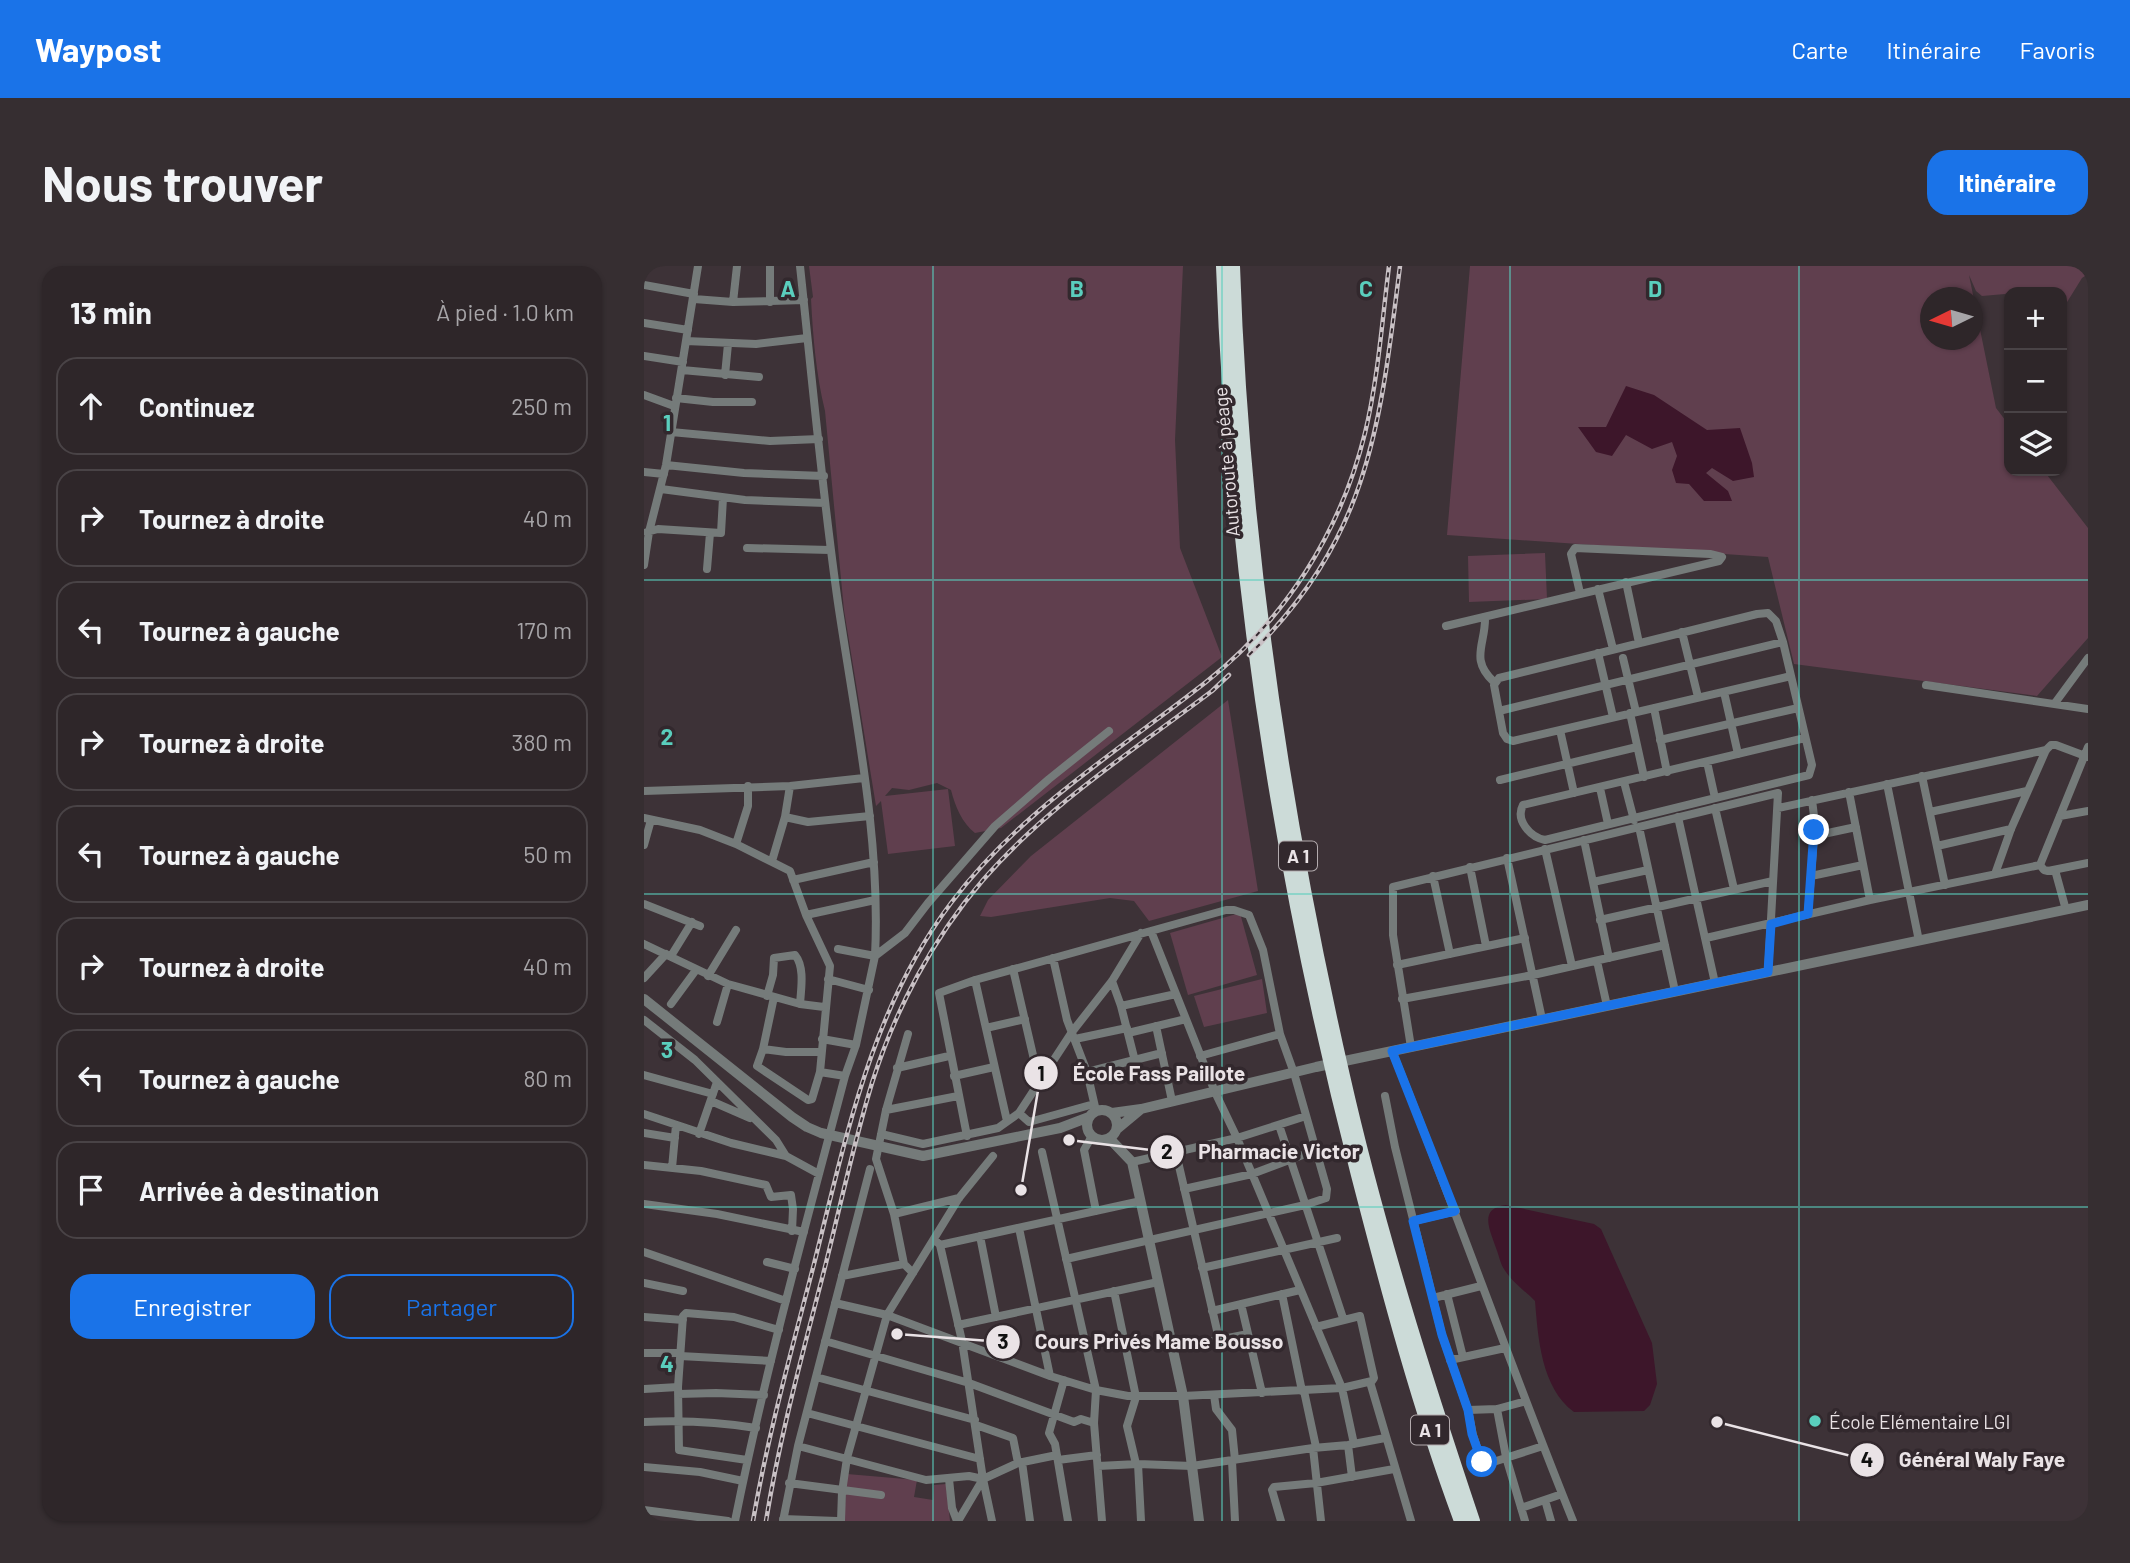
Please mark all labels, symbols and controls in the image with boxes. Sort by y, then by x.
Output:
text: Waypost [35,29,162,69]
text: Carte [1792,35,1848,64]
text: Itinéraire [1886,35,1982,64]
text: Favoris [2020,35,2095,64]
button: Itinéraire [1927,150,2088,215]
text: Nous trouver [42,153,323,212]
text: A [780,274,796,302]
text: B [1070,274,1084,302]
text: C [1359,274,1373,302]
text: D [1648,274,1662,302]
north arrow [1920,287,1983,350]
map controls [2004,287,2067,476]
button: + [2004,287,2067,350]
text: 13 min [70,294,152,330]
text: À pied · 1.0 km [436,298,574,326]
button: − [2004,350,2067,413]
street label: Autoroute à péage [1208,386,1244,538]
icon: ahead [72,387,110,425]
text: Continuez [139,391,255,422]
text: 250 m [511,392,572,420]
text: 1 [663,408,671,436]
button: layers [2004,413,2067,476]
icon: right [72,499,110,537]
text: Tournez à droite [139,503,324,534]
text: 40 m [523,504,572,532]
icon: left [72,611,110,649]
text: Tournez à gauche [139,615,340,646]
text: 170 m [516,616,572,644]
text: 2 [661,722,673,750]
icon: right [72,723,110,761]
text: Tournez à droite [139,727,324,758]
text: 380 m [512,728,572,756]
route end [1798,814,1829,845]
icon: left [72,835,110,873]
text: Tournez à gauche [139,839,340,870]
text: 50 m [524,840,572,868]
road number: A 1 [1279,842,1317,870]
icon: right [72,947,110,985]
text: Tournez à droite [139,951,324,982]
text: 40 m [523,952,572,980]
text: 3 [661,1035,673,1063]
callout: École Fass Paillote [1023,1052,1259,1094]
icon: left [72,1059,110,1097]
text: 1 [1037,1060,1045,1085]
text: École Fass Paillote [1073,1060,1245,1085]
text: Tournez à gauche [139,1063,340,1094]
text: 80 m [523,1064,572,1092]
callout: Pharmacie Victor [1149,1131,1374,1173]
text: 2 [1161,1138,1173,1163]
text: Pharmacie Victor [1198,1138,1360,1163]
icon: arrive [72,1171,110,1209]
text: Arrivée à destination [139,1175,379,1206]
button: Enregistrer [70,1274,315,1339]
button: Partager [329,1274,574,1339]
callout: Cours Privés Mame Bousso [986,1321,1298,1363]
text: 3 [997,1328,1009,1353]
text: Cours Privés Mame Bousso [1035,1328,1283,1353]
text: 4 [660,1349,674,1377]
place label: École Elémentaire LGI [1829,1410,2010,1433]
marker: École Elémentaire LGI [1807,1413,1823,1429]
road number: A 1 [1411,1415,1449,1444]
callout: Général Waly Faye [1849,1439,2079,1481]
route start [1466,1446,1497,1477]
text: 4 [1861,1446,1873,1471]
text: Général Waly Faye [1899,1446,2065,1471]

